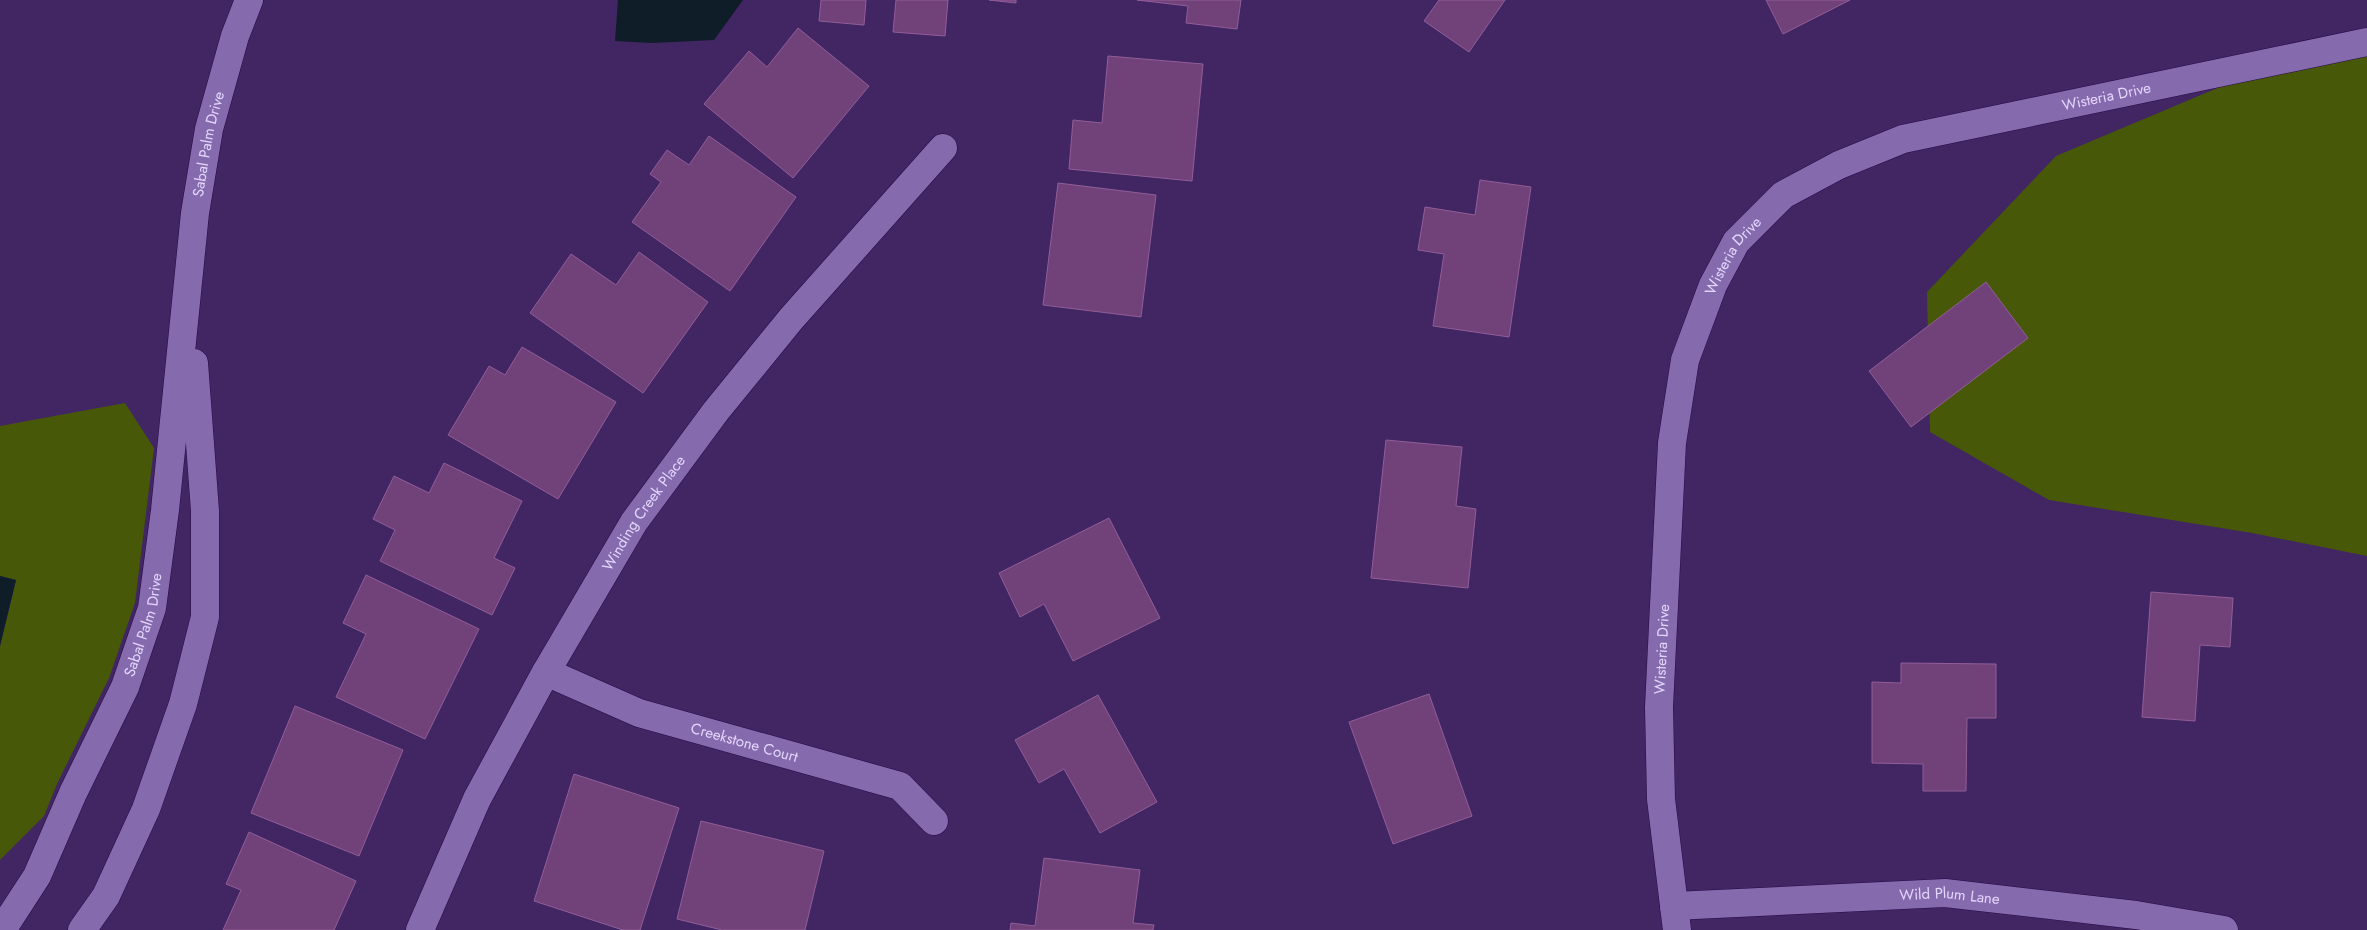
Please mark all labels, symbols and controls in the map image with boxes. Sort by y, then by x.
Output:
street label: Wisteria Drive [2060,76,2153,116]
street label: Sabal Palm Drive [187,88,230,198]
street label: Wisteria Drive [1699,211,1767,298]
street label: Winding Creek Place [597,450,691,575]
street label: Sabal Palm Drive [118,571,168,680]
street label: Wisteria Drive [1649,603,1675,695]
street label: Creekstone Court [688,717,801,768]
street label: Wild Plum Lane [1899,882,2001,910]

